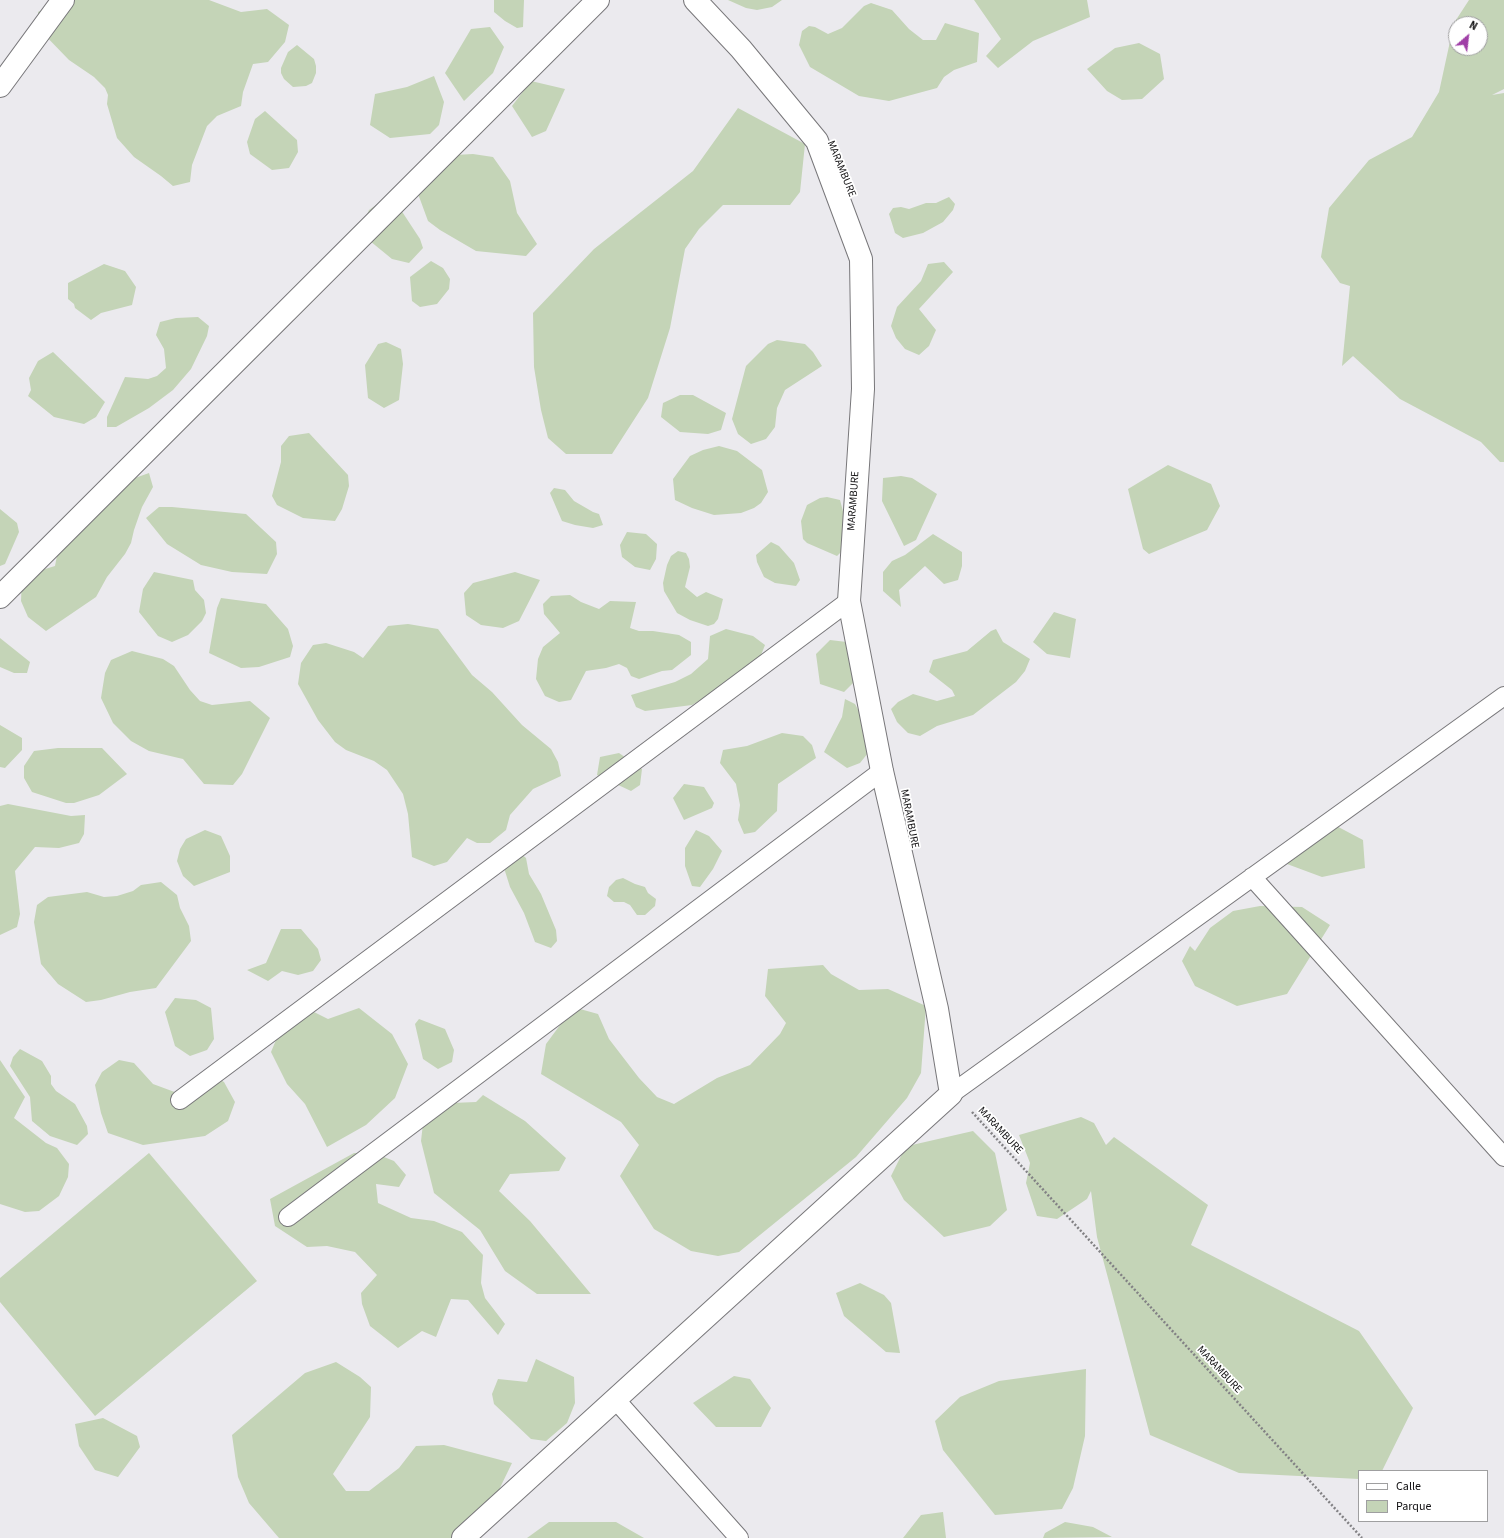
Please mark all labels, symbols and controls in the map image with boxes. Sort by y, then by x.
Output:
north arrow [1448,16,1488,56]
text: N [1467,18,1480,34]
street label: MARAMBURE [824,139,858,199]
street label: MARAMBURE [845,471,863,531]
street label: MARAMBURE [897,788,921,850]
street label: MARAMBURE [975,1105,1025,1157]
street label: MARAMBURE [1194,1344,1244,1396]
legend [1358,1470,1488,1522]
text: Calle [1396,1478,1421,1495]
text: Parque [1396,1498,1432,1515]

